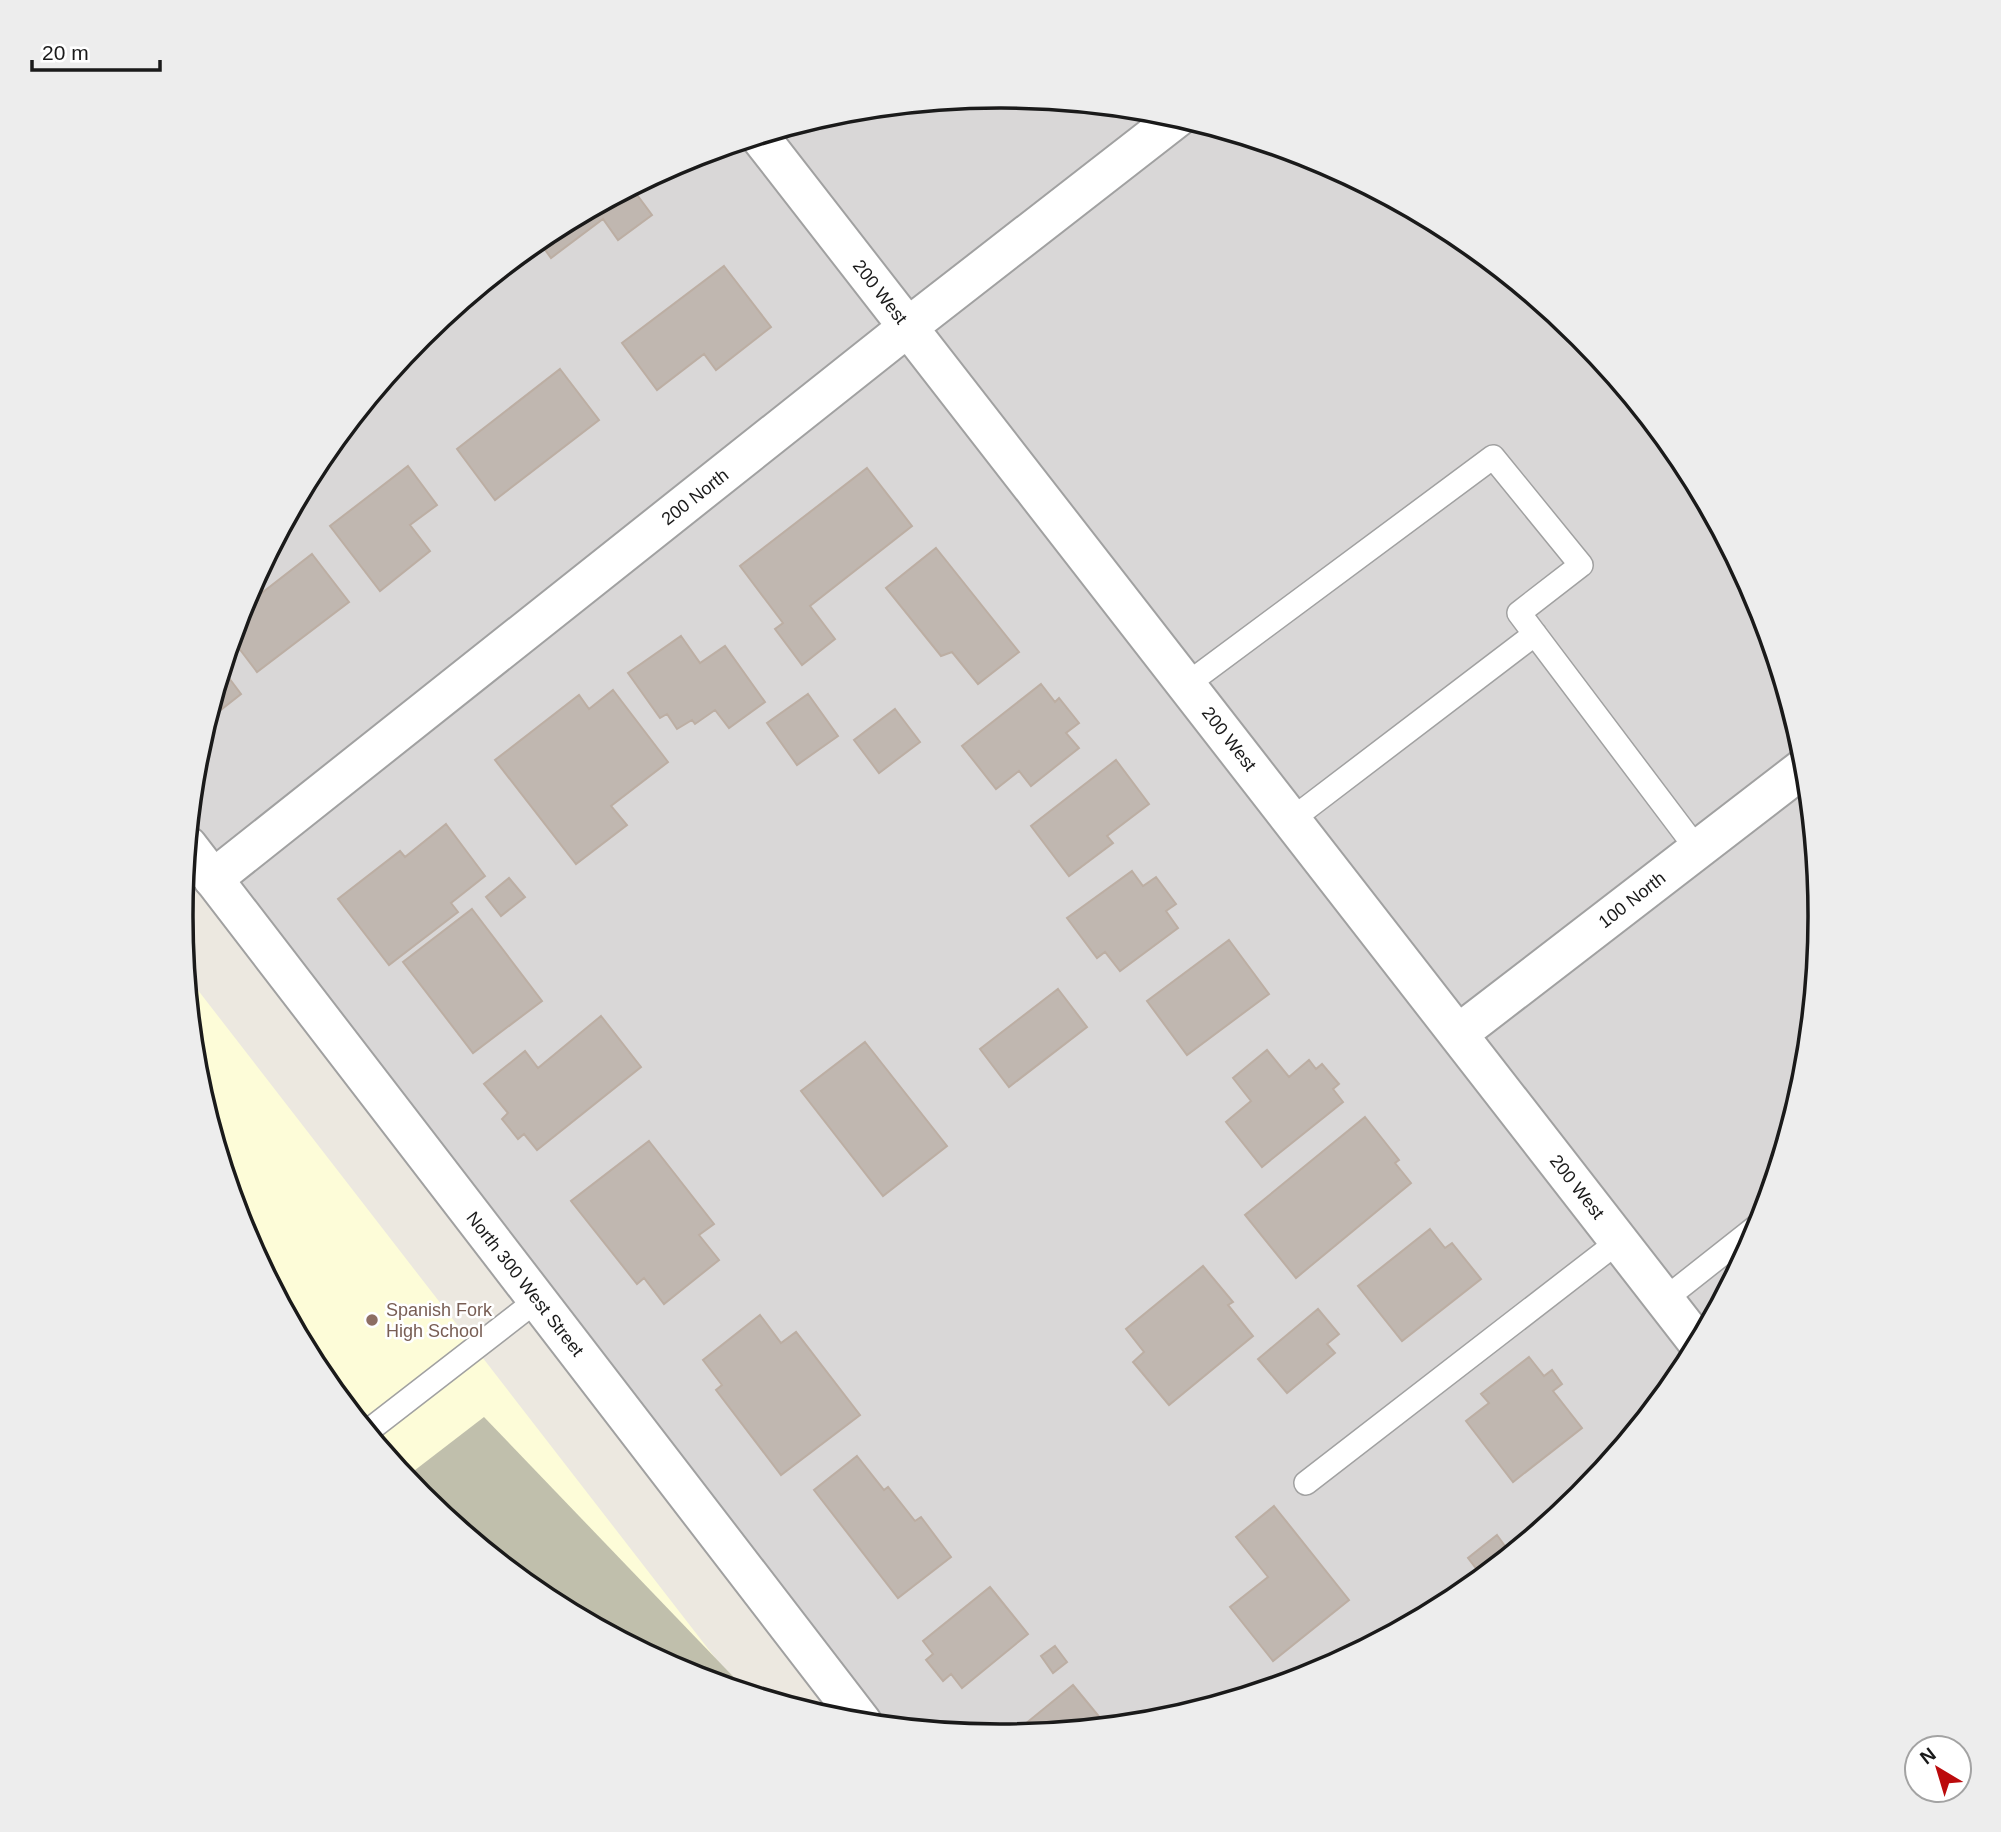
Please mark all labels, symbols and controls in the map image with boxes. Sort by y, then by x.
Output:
scale bar [32,28,159,72]
text: 20 m [42,41,89,64]
street label: 200 West [849,256,911,328]
street label: 200 North [658,465,732,529]
street label: 200 West [1198,703,1260,775]
street label: 100 North [1595,868,1669,932]
street label: 200 West [1546,1151,1608,1223]
street label: North 300 West Street [462,1208,588,1360]
place label: Spanish Fork High School [386,1300,493,1341]
marker: Spanish Fork High School [364,1312,380,1328]
north arrow [1903,1734,1973,1804]
text: N [1916,1743,1940,1768]

